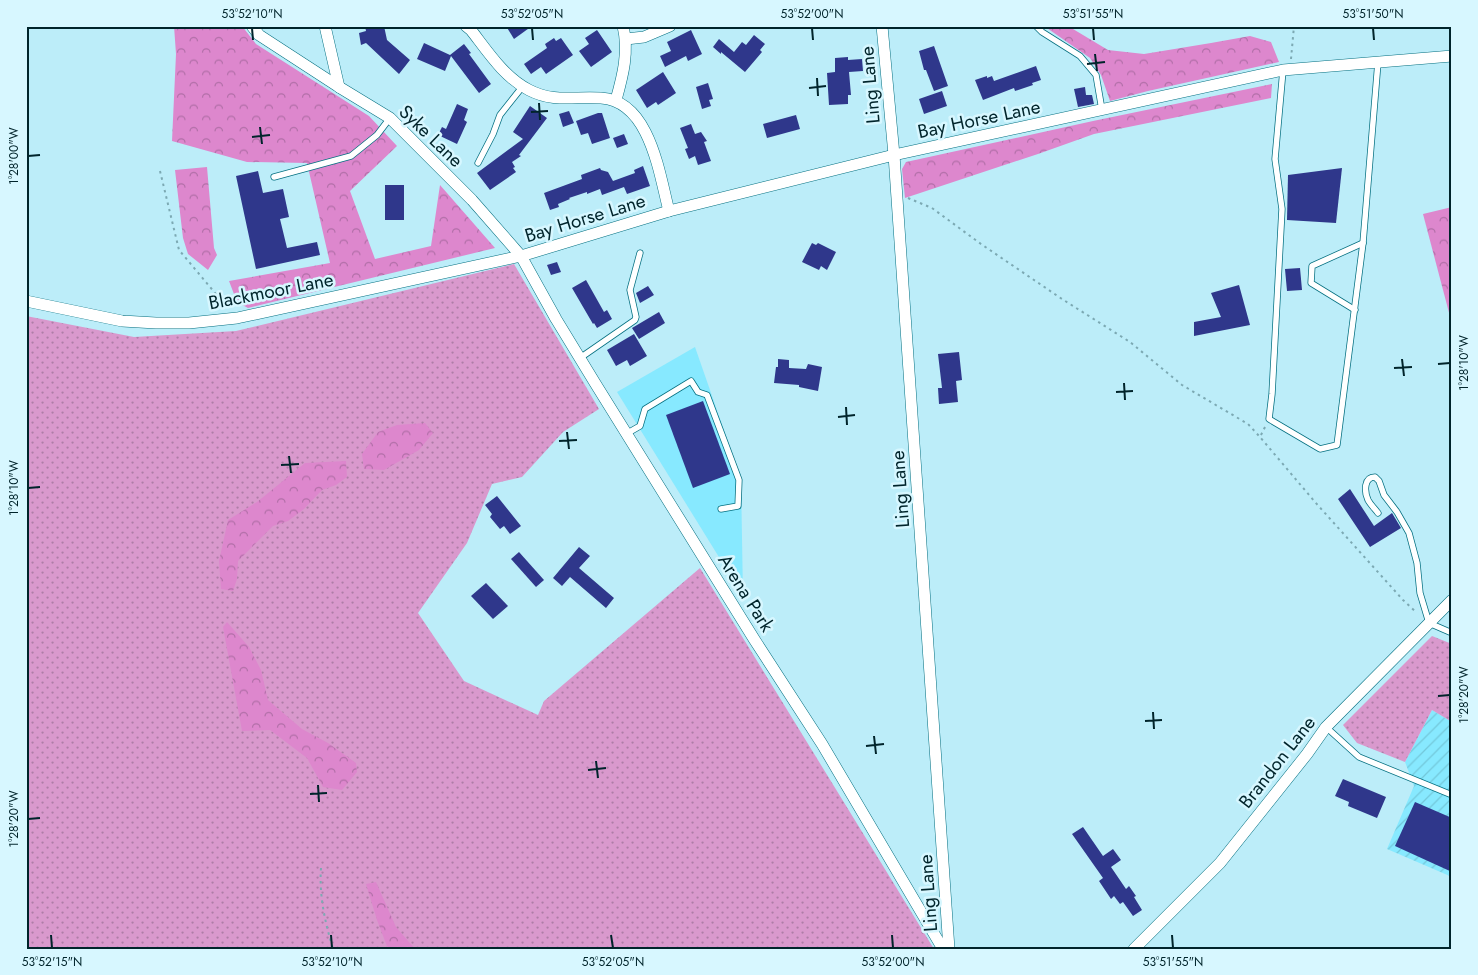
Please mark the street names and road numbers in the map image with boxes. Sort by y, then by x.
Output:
street label: Ling Lane [853,45,887,125]
street label: Bay Horse Lane [915,93,1043,145]
street label: Syke Lane [393,99,469,174]
street label: Bay Horse Lane [521,187,649,249]
street label: Blackmoor Lane [206,266,336,316]
street label: Ling Lane [884,449,916,529]
street label: Arena Park [711,549,781,638]
street label: Brandon Lane [1232,710,1322,814]
street label: Ling Lane [912,853,944,933]

